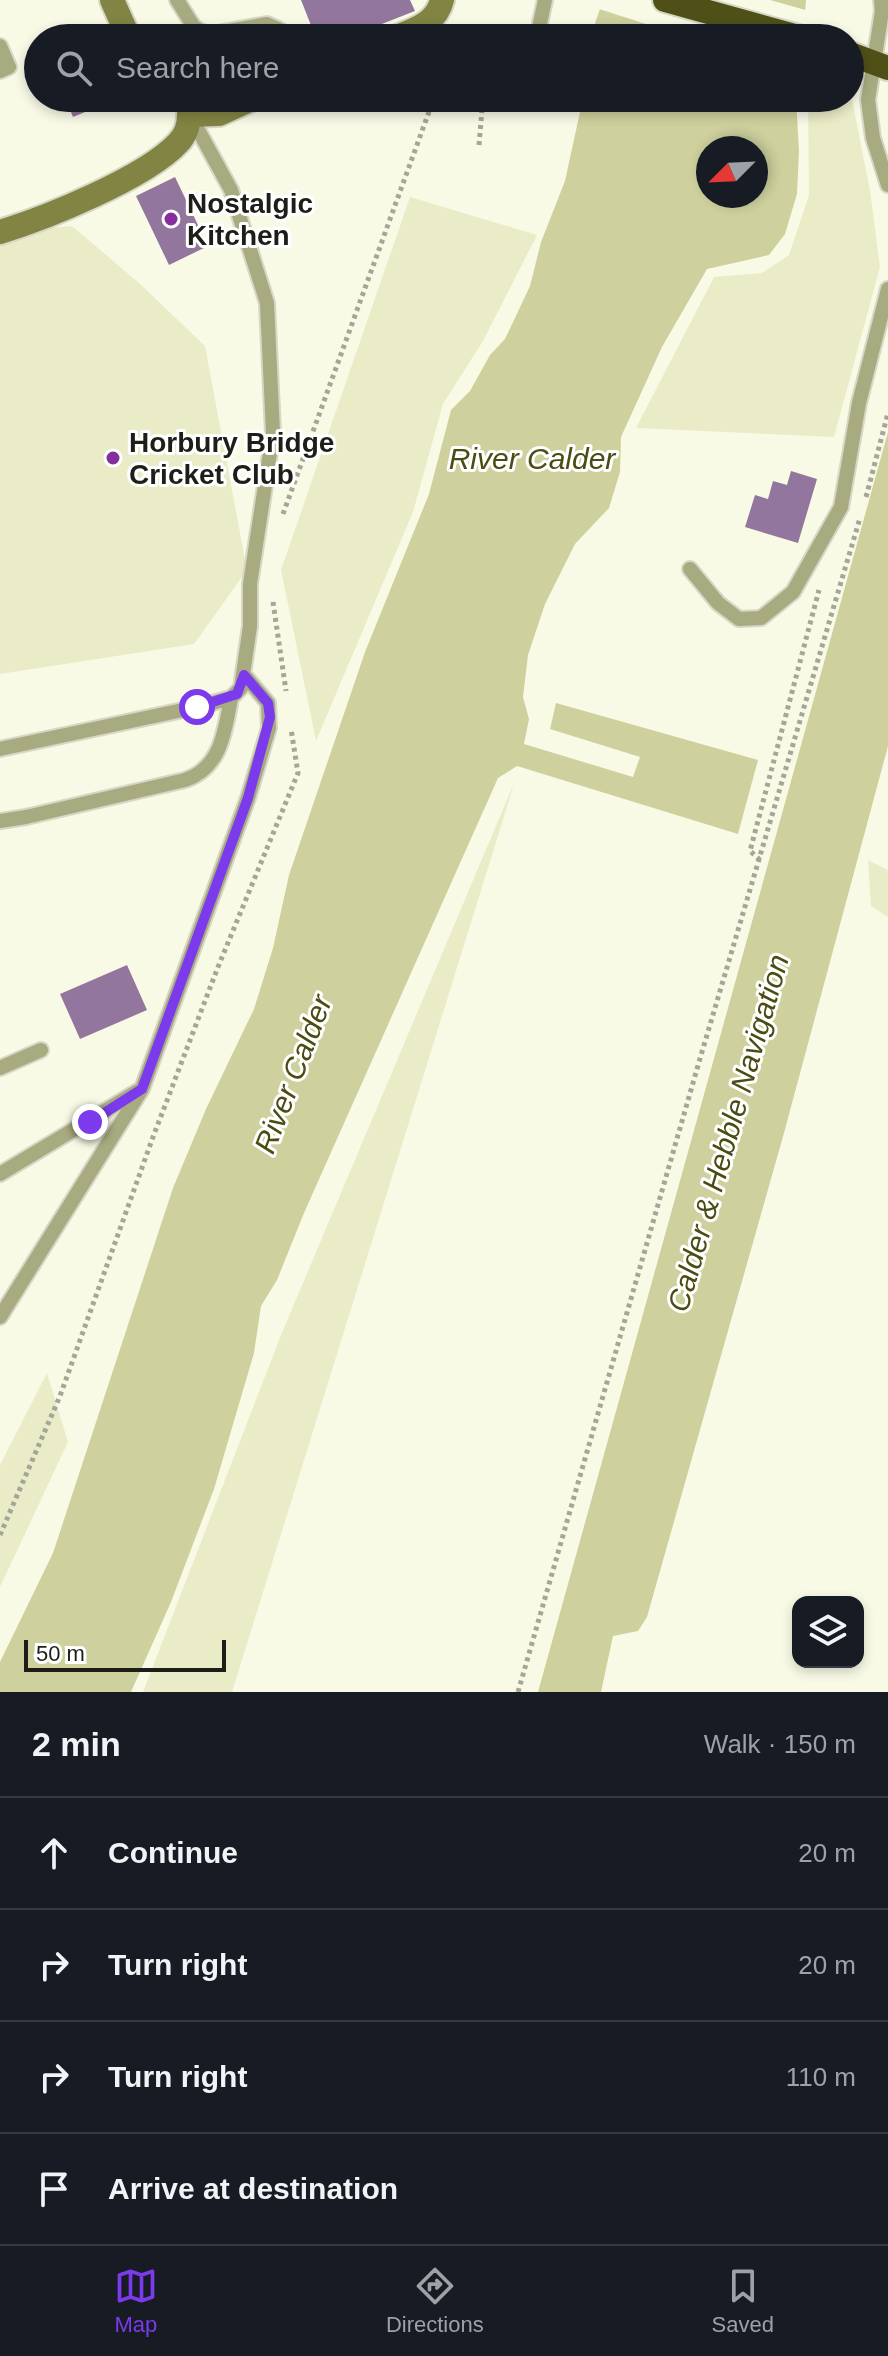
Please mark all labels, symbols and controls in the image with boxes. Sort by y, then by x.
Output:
search box [24,24,864,112]
icon: search [52,46,96,90]
text: Search here [116,51,279,84]
north arrow [696,136,768,208]
place label: Nostalgic Kitchen [187,188,313,251]
marker: Nostalgic Kitchen [162,210,180,228]
place label: Horbury Bridge Cricket Club [129,427,334,490]
water label: River Calder [449,442,616,475]
marker: Horbury Bridge Cricket Club [104,449,122,467]
route start [179,689,215,725]
water label: Calder & Hebble Navigation [661,951,795,1315]
water label: River Calder [248,989,339,1158]
route end [72,1104,108,1140]
map controls [792,1596,864,1668]
button: layers [792,1596,864,1668]
scale bar [24,1636,226,1672]
text: 50 m [36,1641,85,1666]
text: 2 min [32,1725,121,1763]
text: Walk · 150 m [704,1729,856,1759]
icon: ahead [32,1831,76,1875]
text: Continue [108,1836,238,1869]
text: 20 m [798,1838,856,1868]
icon: right [32,1943,76,1987]
text: Turn right [108,1948,247,1981]
text: 20 m [798,1950,856,1980]
icon: right [32,2055,76,2099]
text: Turn right [108,2060,247,2093]
text: 110 m [786,2062,856,2092]
icon: arrive [32,2167,76,2211]
text: Arrive at destination [108,2172,398,2205]
tab: Map [114,2264,158,2338]
tab: Directions [386,2264,484,2338]
tab: Saved [712,2264,774,2338]

